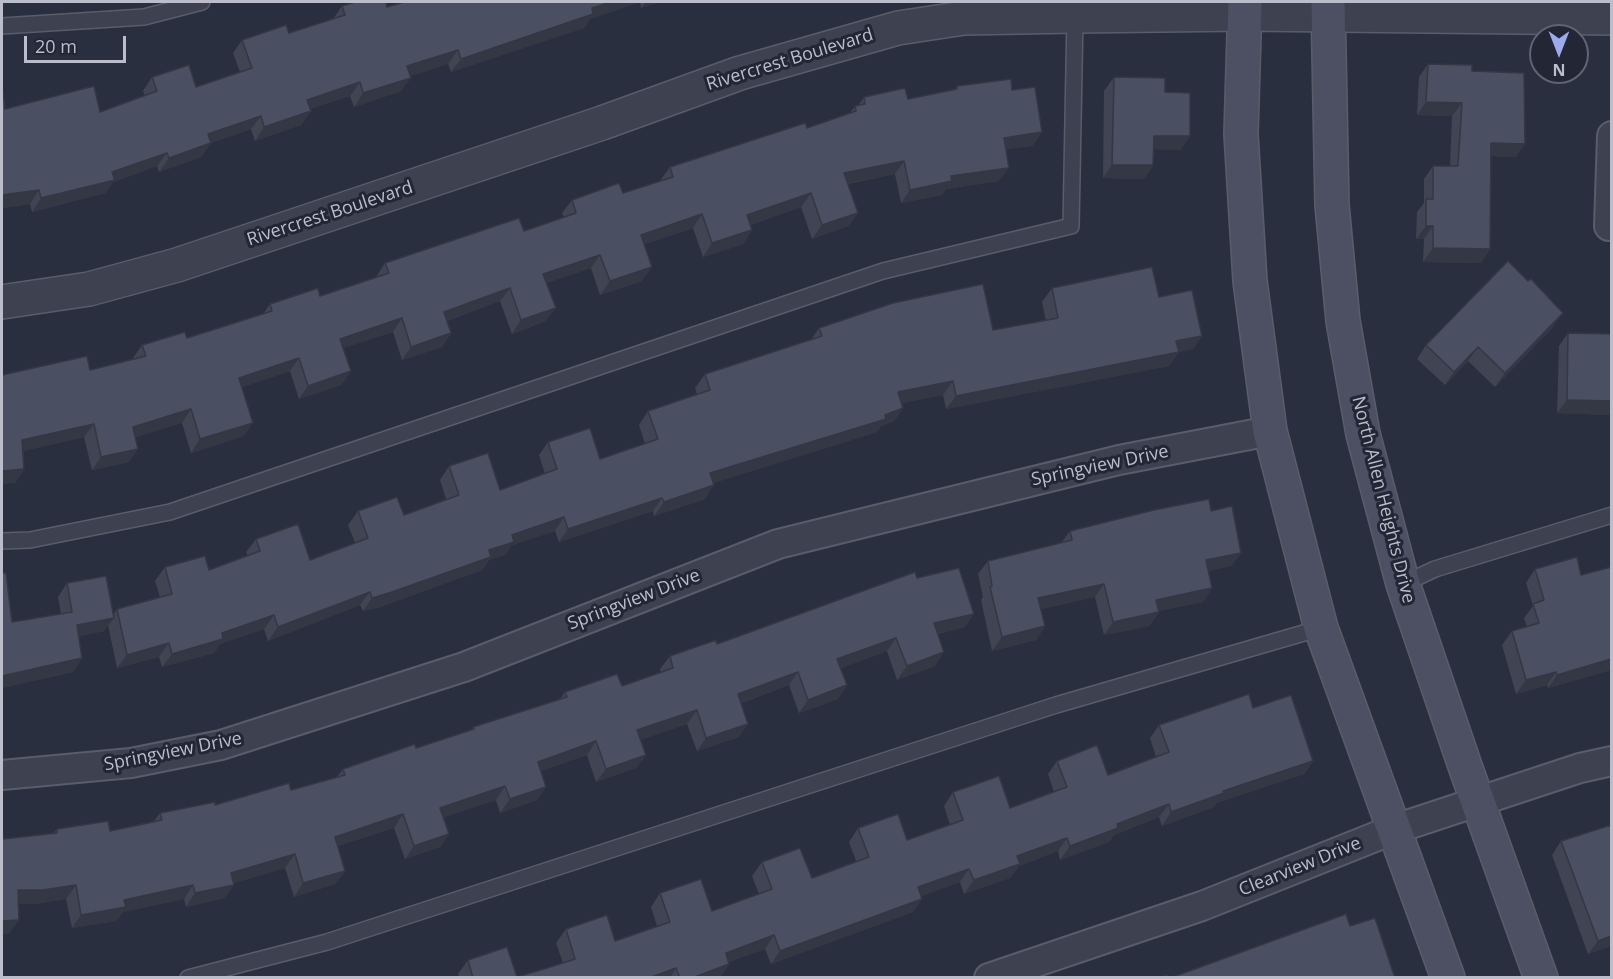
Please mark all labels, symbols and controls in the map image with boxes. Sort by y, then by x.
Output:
scale bar [27,24,129,62]
street label: Rivercrest Boulevard [704,24,876,96]
north arrow [1529,24,1589,84]
text: 20 m [35,34,77,58]
text: N [1553,59,1566,81]
street label: Rivercrest Boulevard [244,177,416,251]
street label: North Allen Heights Drive [1347,394,1419,606]
street label: Springview Drive [1029,441,1171,491]
street label: Springview Drive [565,565,703,635]
street label: Springview Drive [102,728,244,776]
street label: Clearview Drive [1236,833,1364,901]

